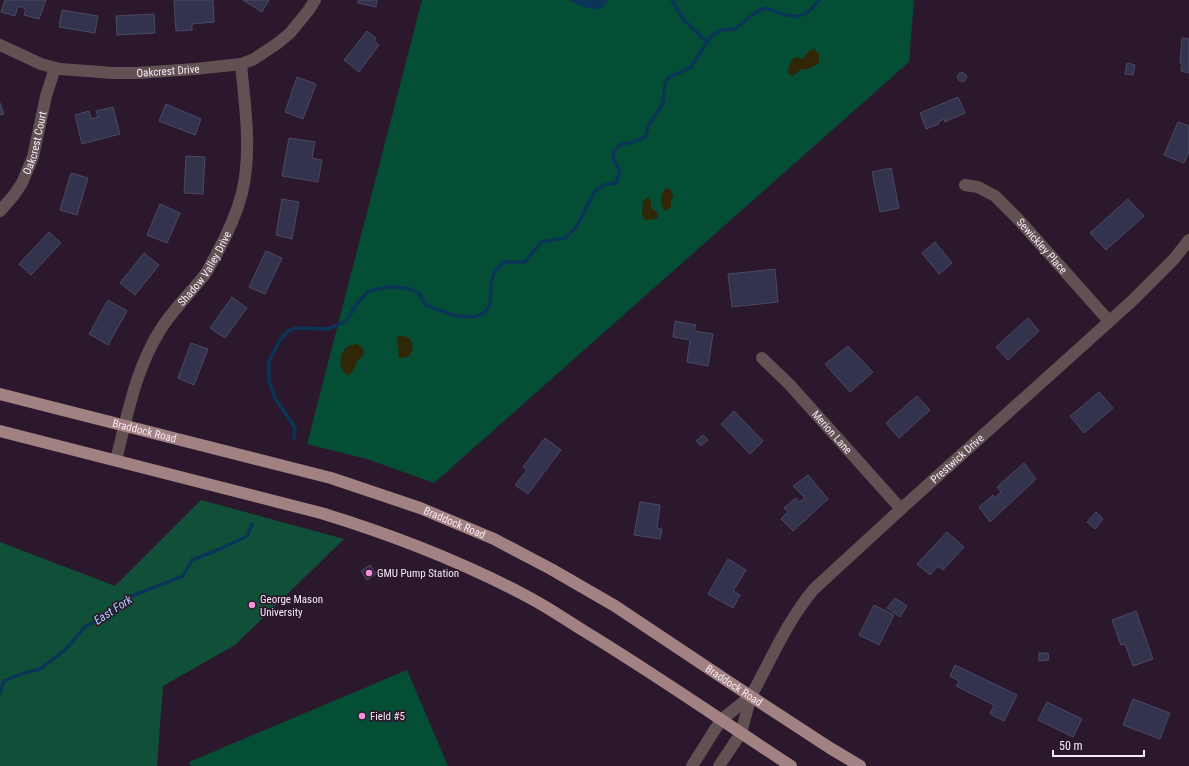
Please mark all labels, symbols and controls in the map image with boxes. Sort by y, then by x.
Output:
street label: Oakcrest Drive [136,62,200,80]
street label: Oakcrest Court [20,110,49,177]
street label: Sewickley Place [1014,216,1070,276]
street label: Shadow Valley Drive [175,229,234,308]
street label: Merion Lane [809,408,855,456]
street label: Braddock Road [111,416,178,445]
street label: Prestwick Drive [928,431,986,486]
street label: Braddock Road [422,504,487,541]
place label: GMU Pump Station [377,567,459,580]
marker: GMU Pump Station [364,568,374,578]
water label: East Fork [91,592,135,628]
place label: George Mason University [260,593,323,619]
marker: George Mason University [247,600,257,610]
street label: Braddock Road [703,662,765,709]
place label: Field #5 [370,710,405,723]
marker: Field #5 [357,711,367,721]
scale bar [1053,732,1144,758]
text: 50 m [1059,739,1083,753]

